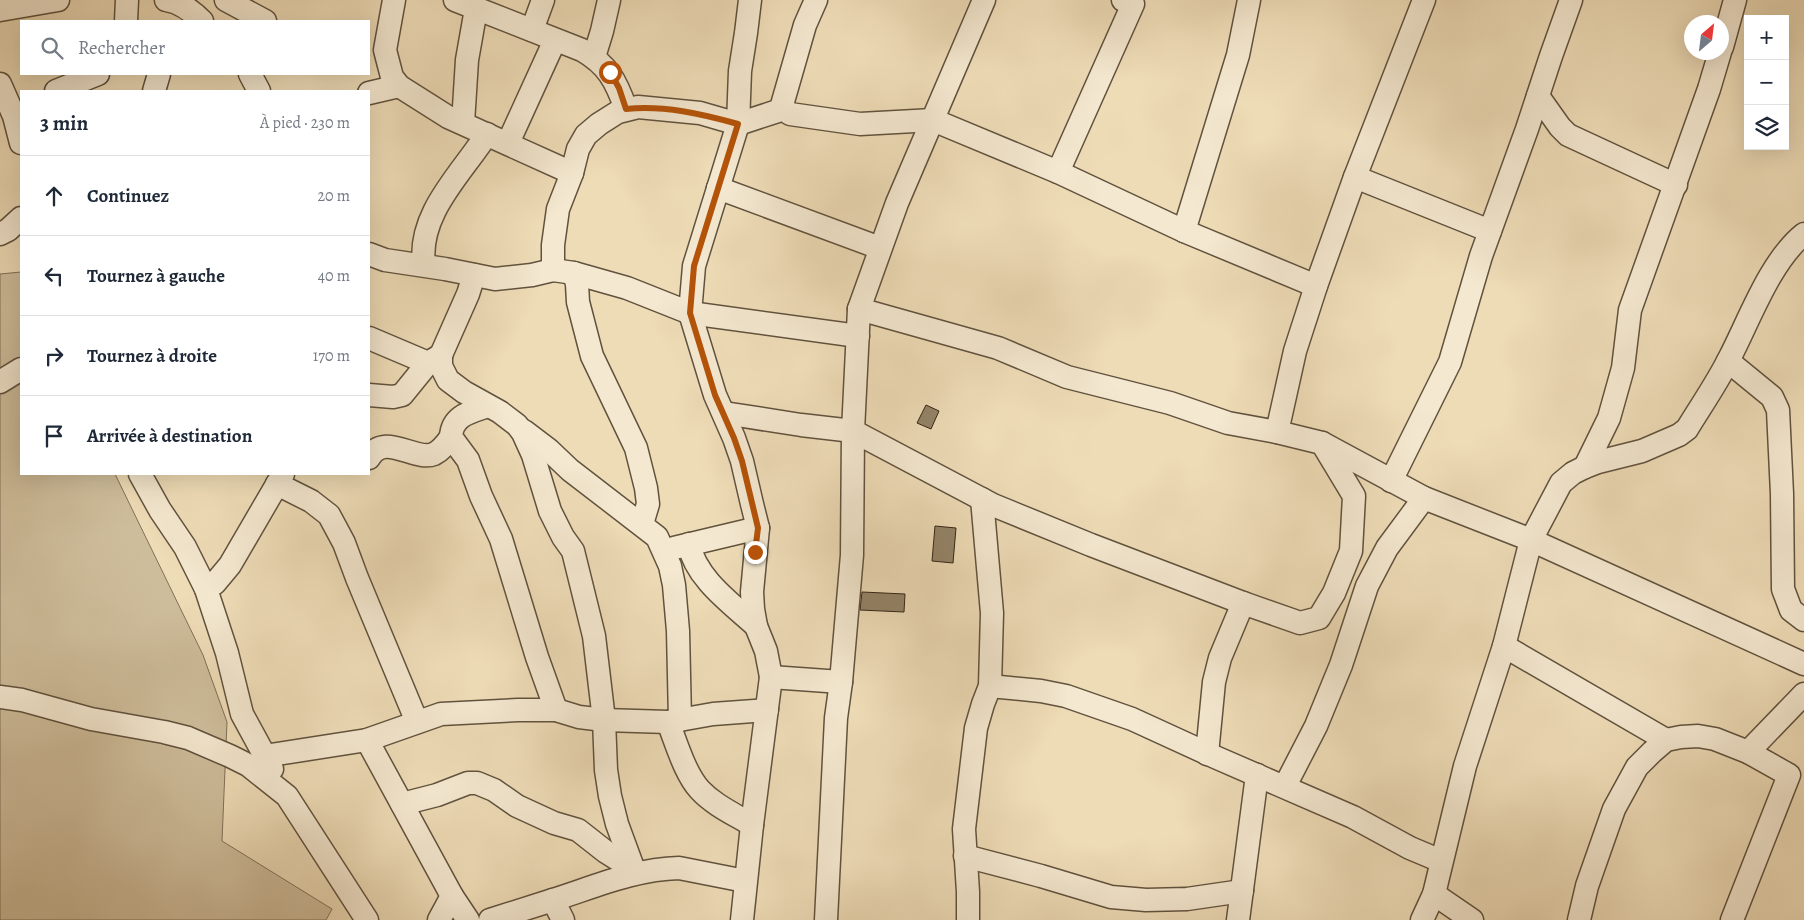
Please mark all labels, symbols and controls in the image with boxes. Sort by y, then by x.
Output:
north arrow [1684,15,1729,60]
map controls [1744,15,1789,150]
button: + [1744,15,1789,60]
search box [20,20,370,75]
icon: search [38,34,66,62]
text: Rechercher [78,35,165,61]
button: − [1744,60,1789,105]
route start [599,61,622,84]
button: layers [1744,105,1789,150]
text: 3 min [40,109,88,137]
text: À pied · 230 m [260,112,350,134]
icon: ahead [40,182,68,210]
text: Continuez [87,183,169,209]
text: 20 m [317,185,350,207]
icon: left [40,262,68,290]
text: Tournez à gauche [87,263,225,289]
text: 40 m [318,265,350,287]
icon: right [40,342,68,370]
text: Tournez à droite [87,343,217,369]
text: 170 m [313,345,350,367]
icon: arrive [40,422,68,450]
text: Arrivée à destination [87,423,252,449]
route end [744,541,767,564]

